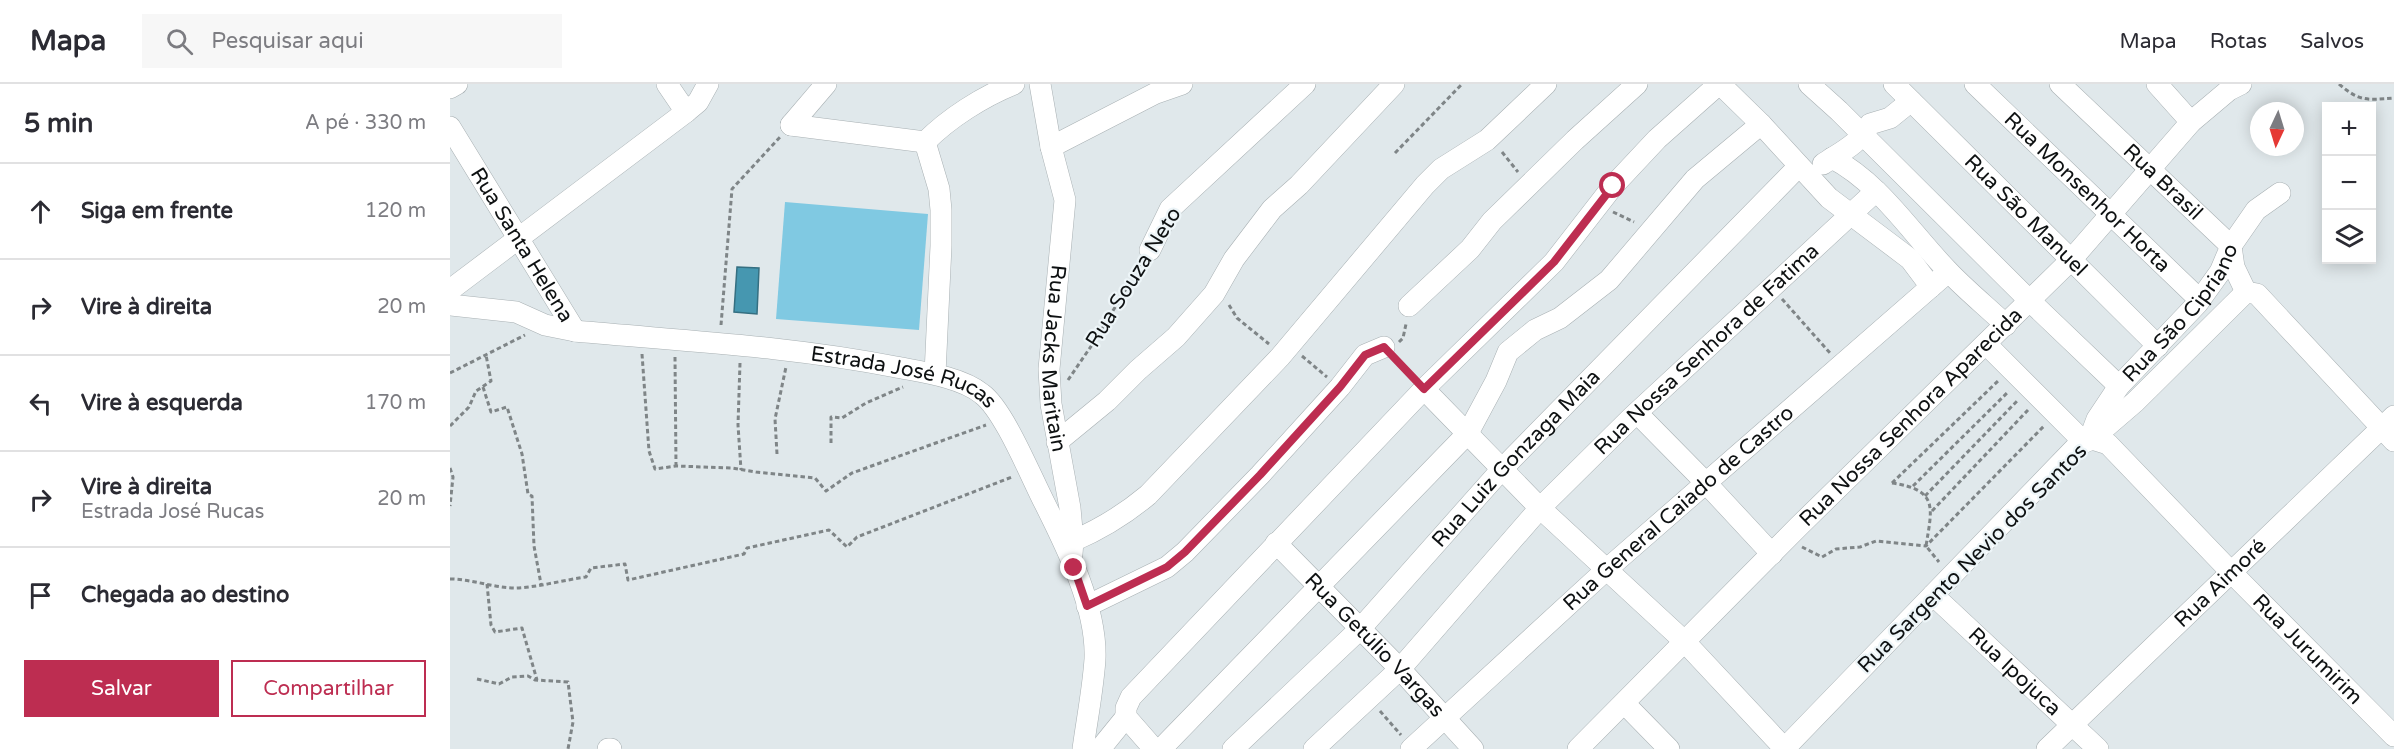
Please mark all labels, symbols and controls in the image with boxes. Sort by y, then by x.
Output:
search box [142,14,562,68]
text: Mapa [30,24,106,58]
icon: search [163,25,196,58]
text: Pesquisar aqui [211,28,364,54]
text: Mapa [2119,29,2177,54]
text: Rotas [2210,29,2267,54]
text: Salvos [2300,29,2364,54]
north arrow [2250,102,2304,156]
map controls [2322,102,2376,264]
button: + [2322,102,2376,156]
street label: Rua Monsenhor Horta [1999,107,2175,278]
text: 5 min [24,108,93,139]
text: A pé · 330 m [305,111,426,135]
street label: Rua Brasil [2118,139,2208,225]
street label: Rua São Manuel [1959,149,2092,282]
button: − [2322,156,2376,210]
street label: Rua Santa Helena [465,163,579,327]
route start [1599,172,1625,198]
icon: ahead [24,195,57,228]
text: Siga em frente [81,198,233,224]
text: 120 m [365,199,426,223]
street label: Rua Souza Neto [1080,203,1187,352]
button: layers [2322,210,2376,264]
street label: Rua Nossa Senhora de Fatima [1589,238,1824,460]
street label: Rua São Cipriano [2117,240,2243,387]
street label: Rua Jacks Maritain [1036,264,1072,454]
icon: right [24,291,57,324]
text: Vire à direita [81,294,212,320]
text: 20 m [377,295,426,319]
street label: Rua Nossa Senhora Aparecida [1794,303,2028,532]
street label: Estrada José Rucas [809,341,1002,413]
street label: Rua Luiz Gonzaga Maia [1427,364,1606,552]
icon: left [24,387,57,420]
text: Vire à esquerda [81,390,243,416]
text: 170 m [365,391,426,415]
street label: Rua General Caiado de Castro [1558,400,1799,616]
street label: Rua Sargento Nevio dos Santos [1853,439,2092,678]
text: Vire à direita [81,474,212,500]
icon: right [24,483,57,516]
text: 20 m [377,487,426,511]
text: Estrada José Rucas [81,500,264,524]
street label: Rua Aimoré [2169,533,2272,633]
route end [1060,554,1086,580]
street label: Rua Getúlio Vargas [1300,568,1450,722]
icon: arrive [24,579,57,612]
text: Chegada ao destino [81,582,289,608]
street label: Rua Jurumirim [2247,589,2367,710]
street label: Rua Ipojuca [1963,622,2066,721]
button: Salvar [24,660,219,717]
button: Compartilhar [231,660,426,717]

